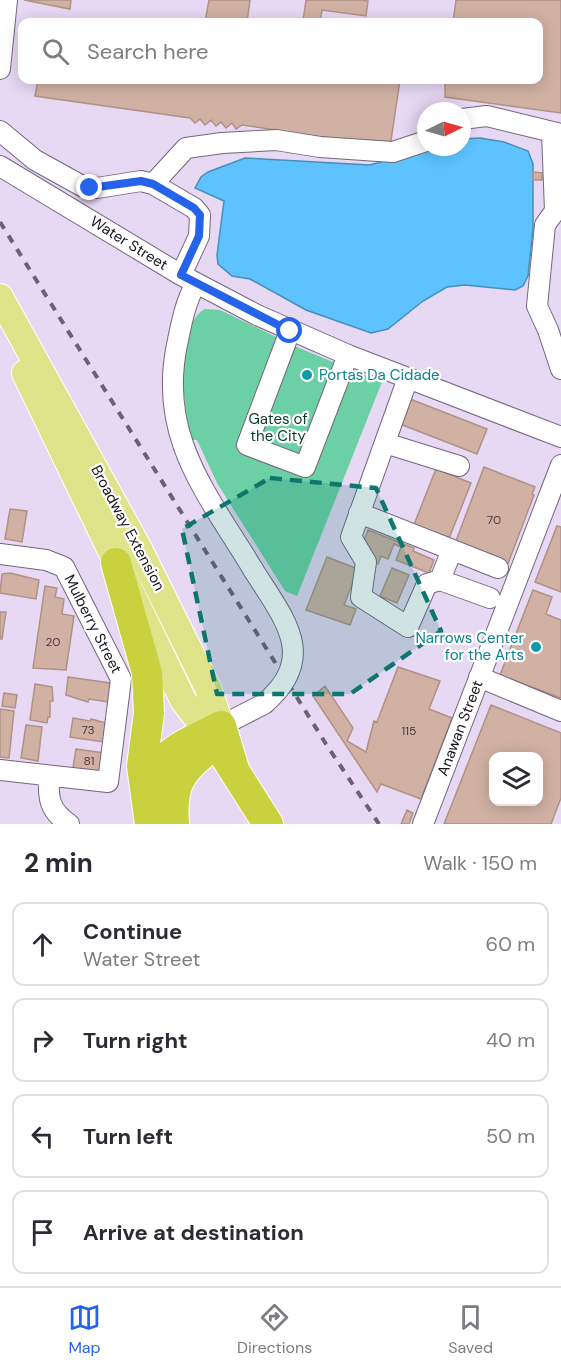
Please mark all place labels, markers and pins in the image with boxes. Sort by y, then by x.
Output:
place label: Portas Da Cidade [319,365,440,385]
marker: Portas Da Cidade [300,368,314,382]
place label: Narrows Center for the Arts [415,628,524,665]
marker: Narrows Center for the Arts [529,640,543,654]

